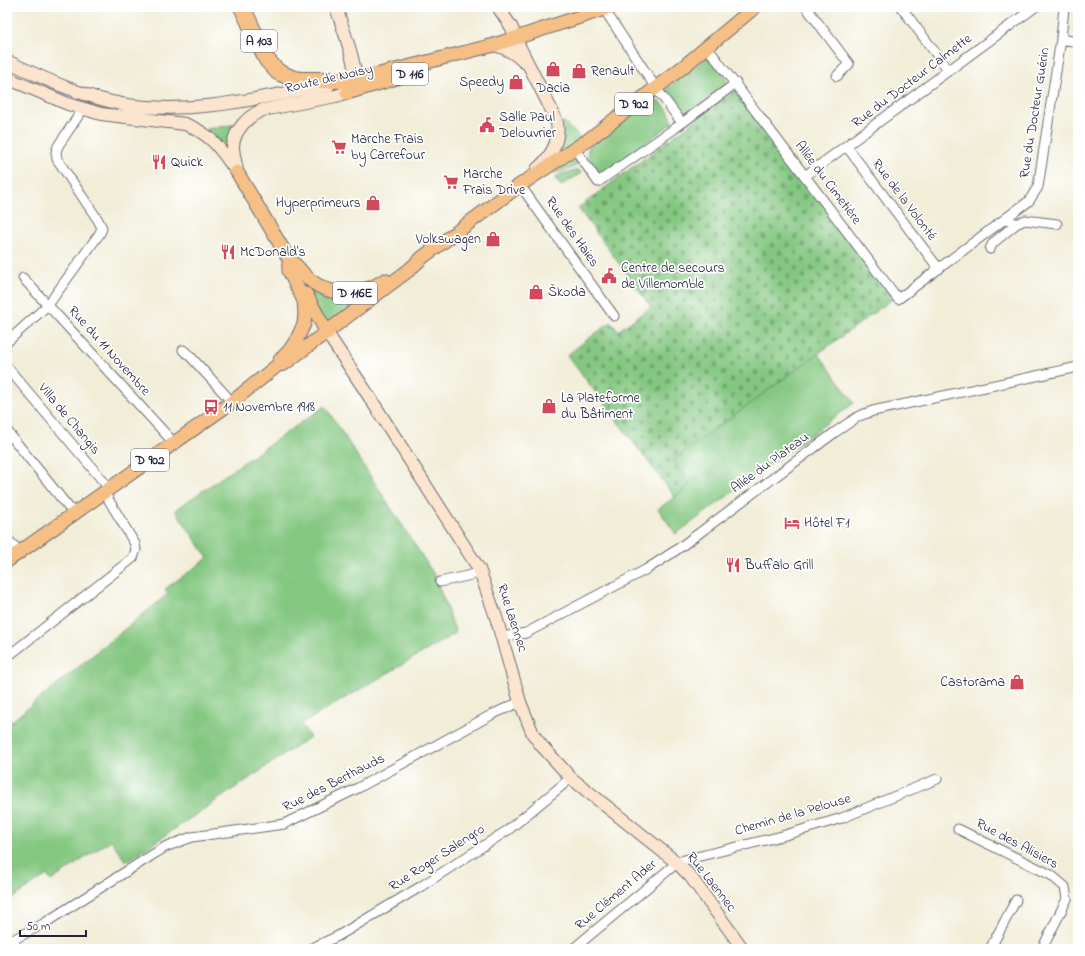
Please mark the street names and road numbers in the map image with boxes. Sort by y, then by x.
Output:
street label: Rue du Docteur Calmette [847,28,977,133]
road number: A 103 [241,30,277,52]
street label: Rue du Docteur Guérin [1014,46,1056,180]
street label: Route de Noisy [283,59,375,100]
road number: D 116 [392,63,428,85]
road number: D 902 [615,93,653,115]
street label: Allée du Cimetière [789,137,867,230]
street label: Rue de la Volonté [866,155,942,246]
street label: Rue des Haies [540,192,604,272]
road number: D 116E [333,282,377,304]
street label: Rue du 11 Novembre [63,301,156,401]
street label: Villa de Changis [31,378,105,460]
street label: Allée du Plateau [726,427,814,499]
road number: D 902 [131,449,169,471]
street label: Rue Laennec [491,581,533,656]
street label: Rue des Berthauds [279,748,389,818]
street label: Chemin de la Pelouse [732,788,854,842]
street label: Rue des Alisiers [972,813,1062,875]
street label: Rue Roger Salengro [385,819,490,898]
street label: Rue Laennec [681,848,742,917]
street label: Rue Clément Ader [571,854,662,936]

